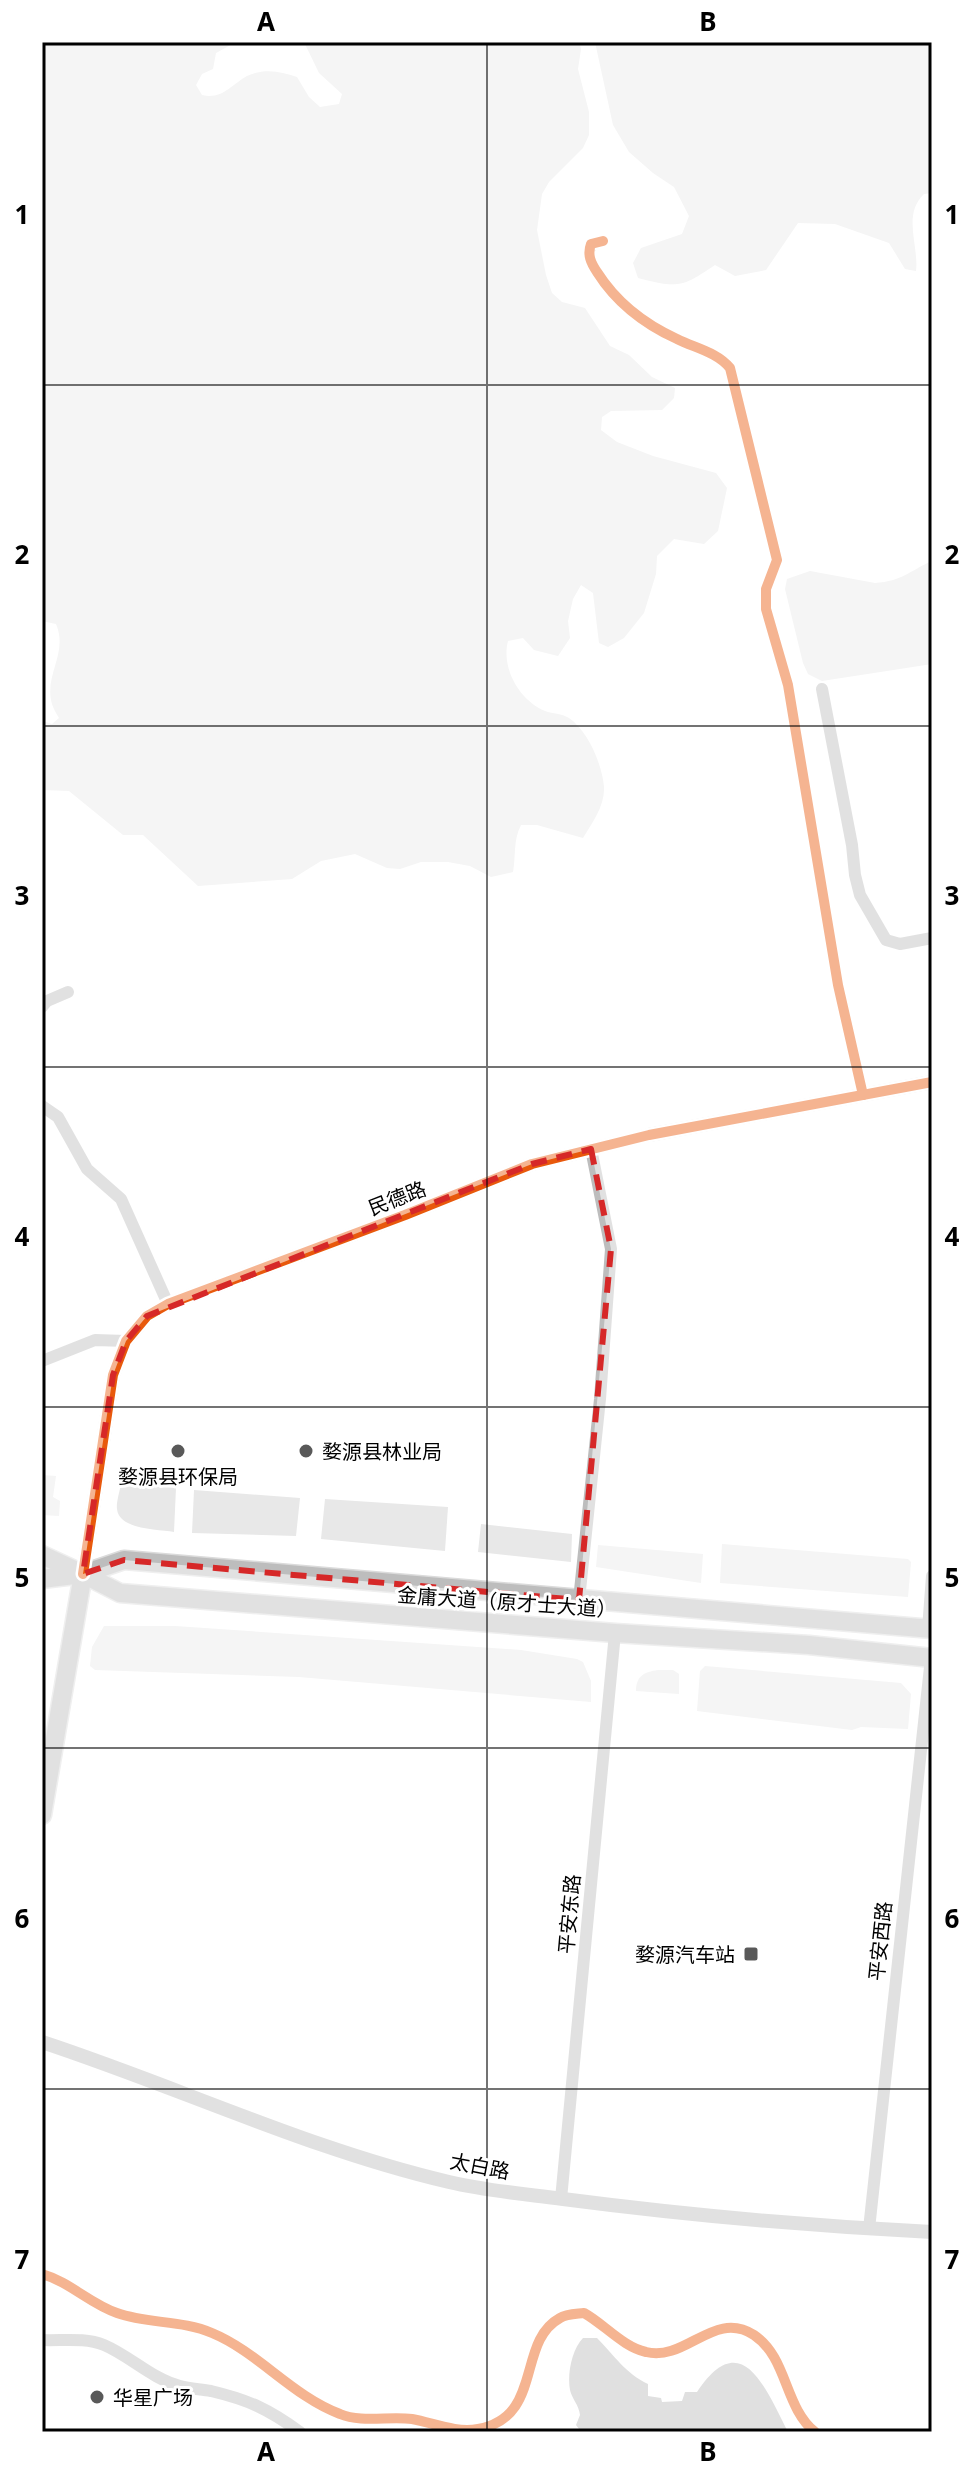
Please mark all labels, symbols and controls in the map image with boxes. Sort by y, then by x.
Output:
text: A [257,3,275,39]
text: B [699,3,717,39]
text: 1 [15,196,29,232]
text: 1 [945,196,959,232]
text: 2 [15,536,30,572]
text: 2 [945,536,960,572]
text: 3 [15,877,29,913]
text: 3 [945,877,959,913]
street label: 民德路 [364,1175,430,1221]
text: 4 [15,1218,30,1254]
text: 4 [945,1218,960,1254]
place label: 婺源县林业局 [322,1438,442,1465]
marker: 婺源县环保局 [169,1442,187,1460]
marker: 婺源县林业局 [297,1442,315,1460]
place label: 婺源县环保局 [118,1463,238,1490]
text: 5 [15,1559,29,1595]
text: 5 [945,1559,959,1595]
street label: 金庸大道（原才士大道） [396,1581,618,1623]
street label: 平安东路 [552,1873,586,1955]
text: 6 [15,1900,30,1936]
street label: 平安西路 [862,1900,898,1982]
text: 6 [945,1900,960,1936]
place label: 婺源汽车站 [635,1941,735,1968]
marker: 婺源汽车站 [742,1945,760,1963]
street label: 太白路 [448,2147,512,2185]
text: 7 [15,2241,30,2277]
text: 7 [945,2241,960,2277]
place label: 华星广场 [113,2384,193,2411]
marker: 华星广场 [88,2388,106,2406]
text: A [257,2433,275,2469]
text: B [699,2433,717,2469]

